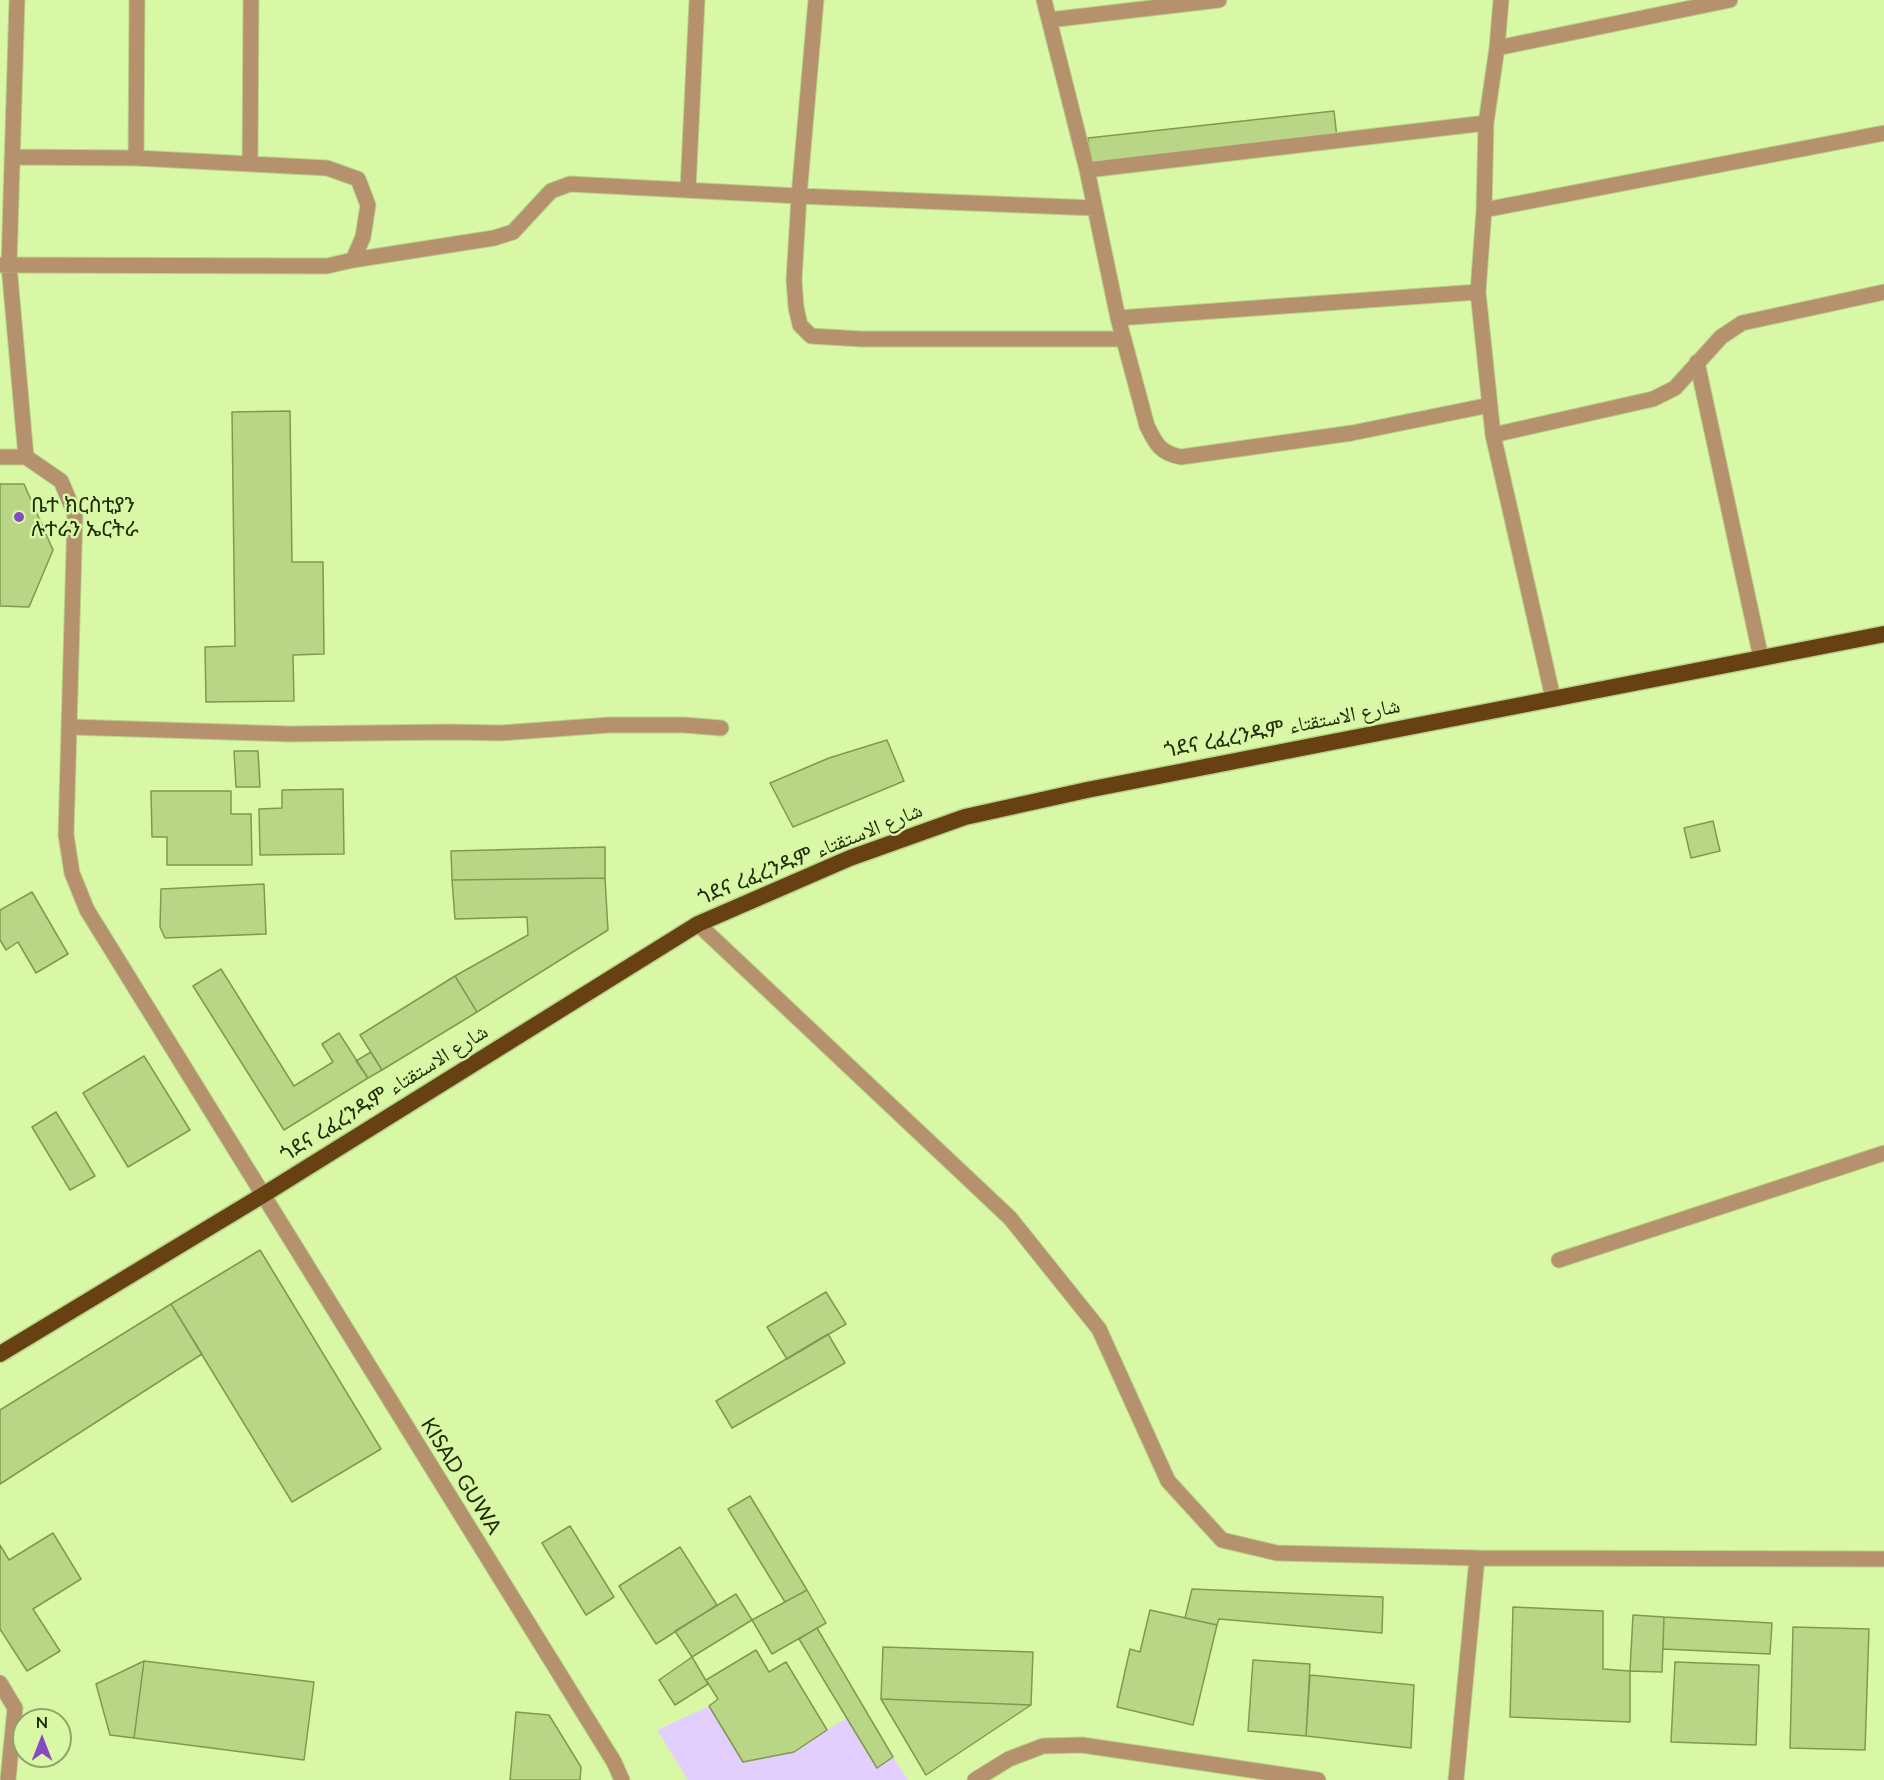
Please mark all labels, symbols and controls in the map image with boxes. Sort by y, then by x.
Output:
place label: ቤተ ክርስቲያን ሉተራን ኤርትራ [31,492,139,542]
marker: ቤተ ክርስቲያን ሉተራን ኤርትራ [12,510,26,524]
street label: ጎደና ረፈረንዱም شارع الاستقتاء [1162,693,1402,763]
street label: ጎደና ረፈረንዱም شارع الاستقتاء [694,797,926,911]
street label: ጎደና ረፈረንዱም شارع الاستقتاء [276,1019,492,1167]
street label: KISAD GUWA [415,1413,507,1539]
north arrow [12,1708,72,1768]
text: N [36,1712,48,1731]

